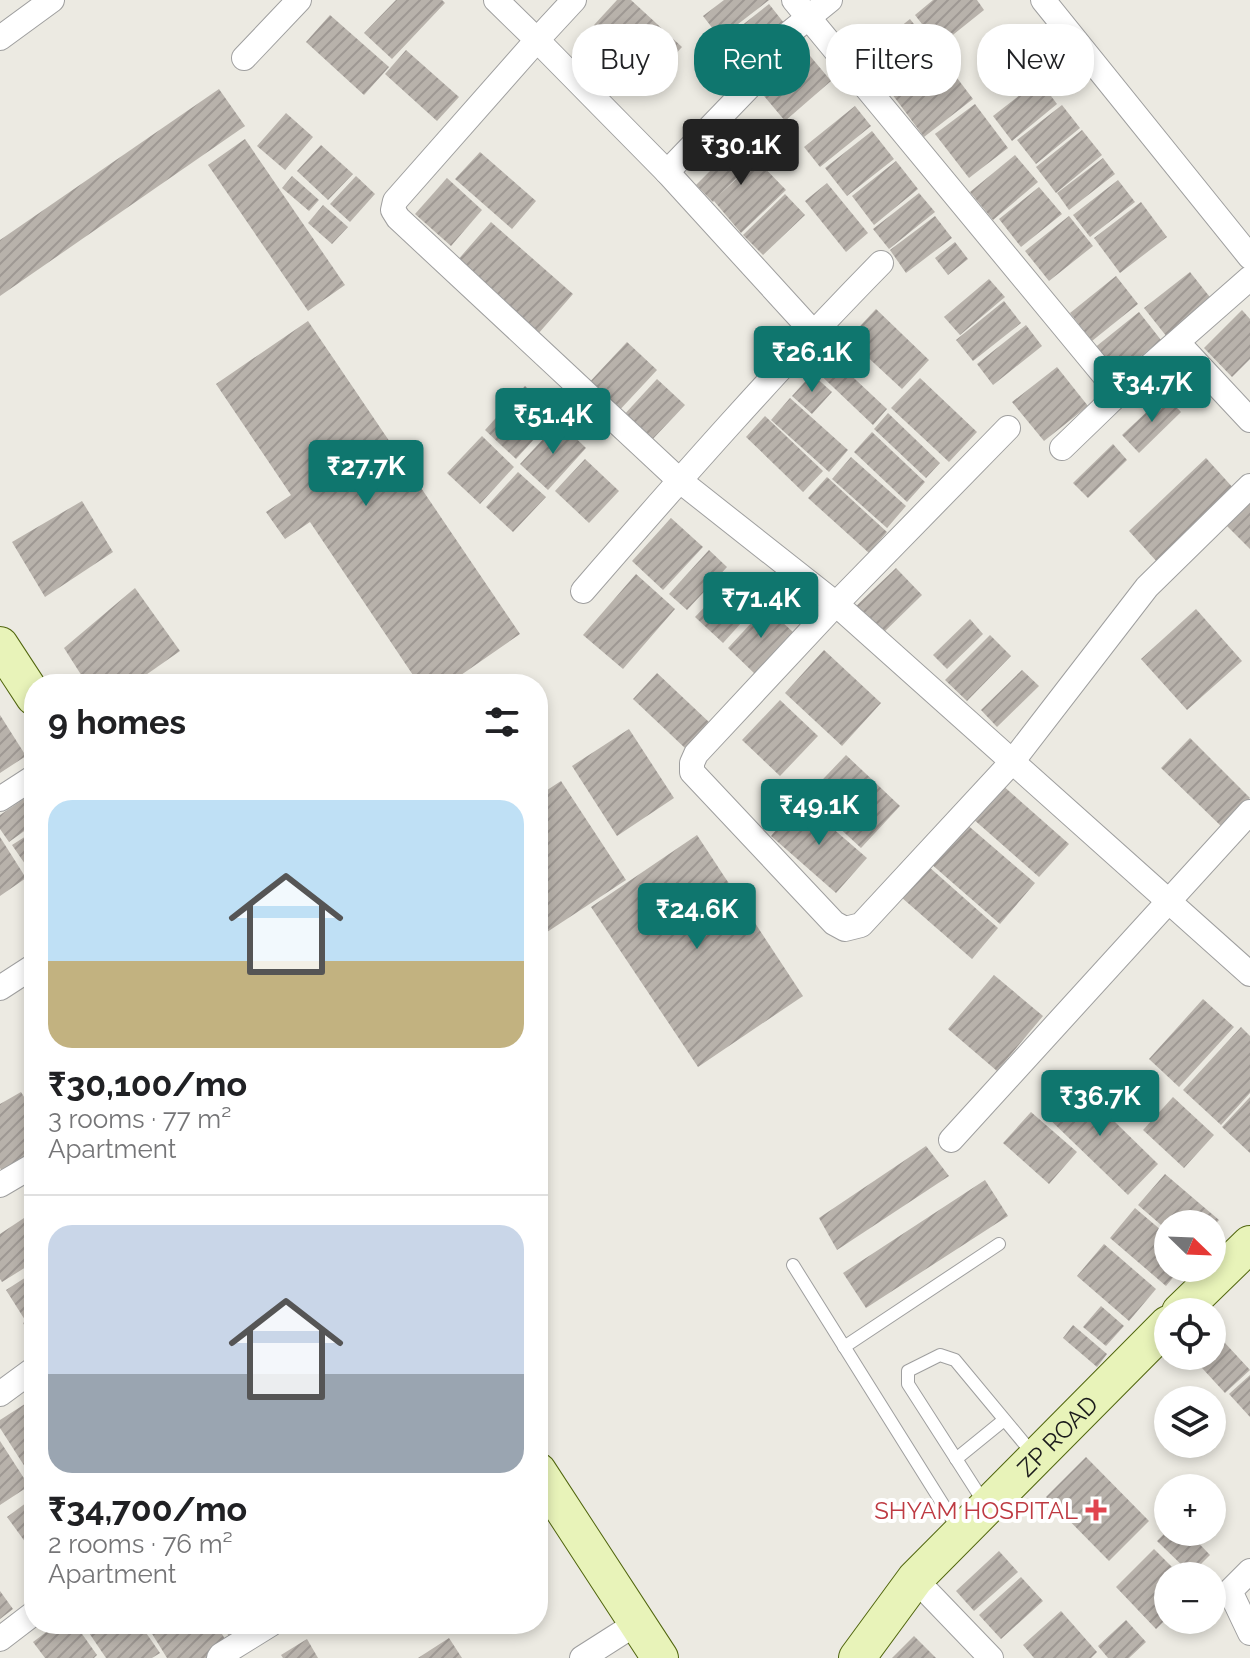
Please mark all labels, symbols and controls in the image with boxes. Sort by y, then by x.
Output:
chip: Buy [572,24,678,96]
chip: Rent [694,24,810,96]
chip: Filters [826,24,961,96]
chip: New [977,24,1094,96]
pin: ₹30.1K [676,119,806,187]
text: ₹30.1K [701,130,781,160]
pin: ₹26.1K [747,326,877,394]
text: ₹26.1K [772,337,852,367]
pin: ₹34.7K [1087,356,1217,424]
text: ₹34.7K [1112,367,1192,397]
pin: ₹51.4K [488,388,618,456]
text: ₹51.4K [513,399,593,429]
pin: ₹27.7K [301,440,431,508]
text: ₹27.7K [326,451,406,481]
pin: ₹71.4K [696,572,826,640]
text: ₹71.4K [721,583,801,613]
icon: filters [480,700,524,744]
text: 9 homes [48,702,186,742]
pin: ₹49.1K [754,779,884,847]
text: ₹49.1K [779,790,859,820]
icon: home [214,852,358,996]
pin: ₹24.6K [632,883,762,951]
text: ₹24.6K [656,894,738,924]
text: ₹30,100/mo [48,1064,247,1104]
pin: ₹36.7K [1035,1070,1165,1138]
text: ₹36.7K [1059,1081,1141,1111]
text: 3 rooms · 77 m² [48,1104,231,1134]
text: Apartment [48,1134,177,1164]
north arrow [1154,1210,1226,1282]
map controls [1154,1210,1226,1634]
icon: home [214,1277,358,1421]
button: locate [1154,1298,1226,1370]
button: layers [1154,1386,1226,1458]
street label: ZP ROAD [1011,1389,1104,1482]
button: + [1154,1474,1226,1546]
text: ₹34,700/mo [48,1489,247,1529]
place label: SHYAM HOSPITAL [874,1496,1078,1525]
marker: SHYAM HOSPITAL [1085,1499,1107,1521]
text: 2 rooms · 76 m² [48,1529,233,1559]
text: Apartment [48,1559,177,1589]
button: − [1154,1562,1226,1634]

